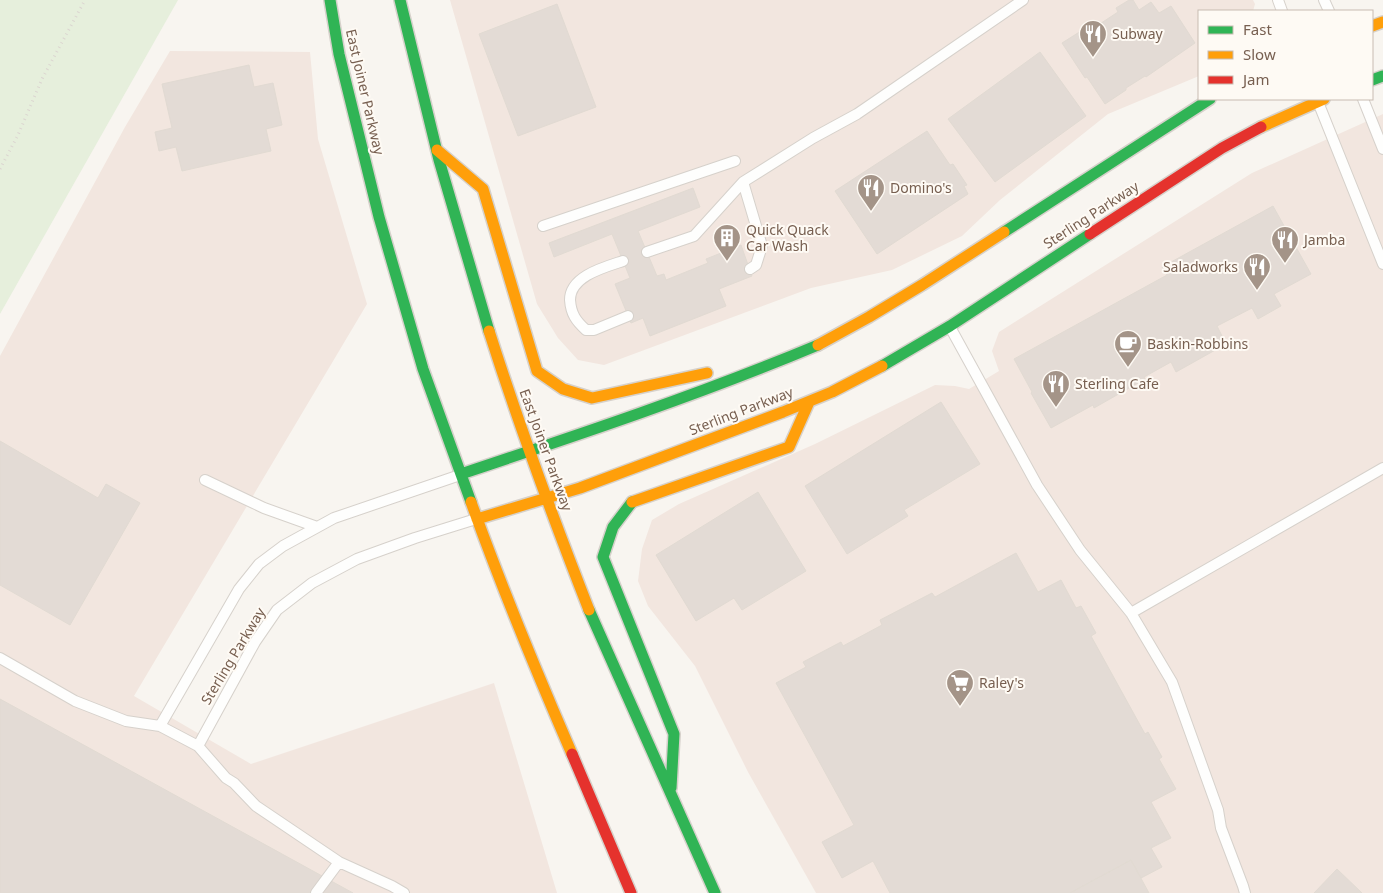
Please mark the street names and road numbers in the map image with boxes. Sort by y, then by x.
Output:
street label: East Joiner Parkway [342,27,389,157]
street label: Sterling Parkway [1039,176,1143,253]
street label: Sterling Parkway [686,382,796,439]
street label: East Joiner Parkway [516,386,578,514]
street label: Sterling Parkway [196,603,270,708]

